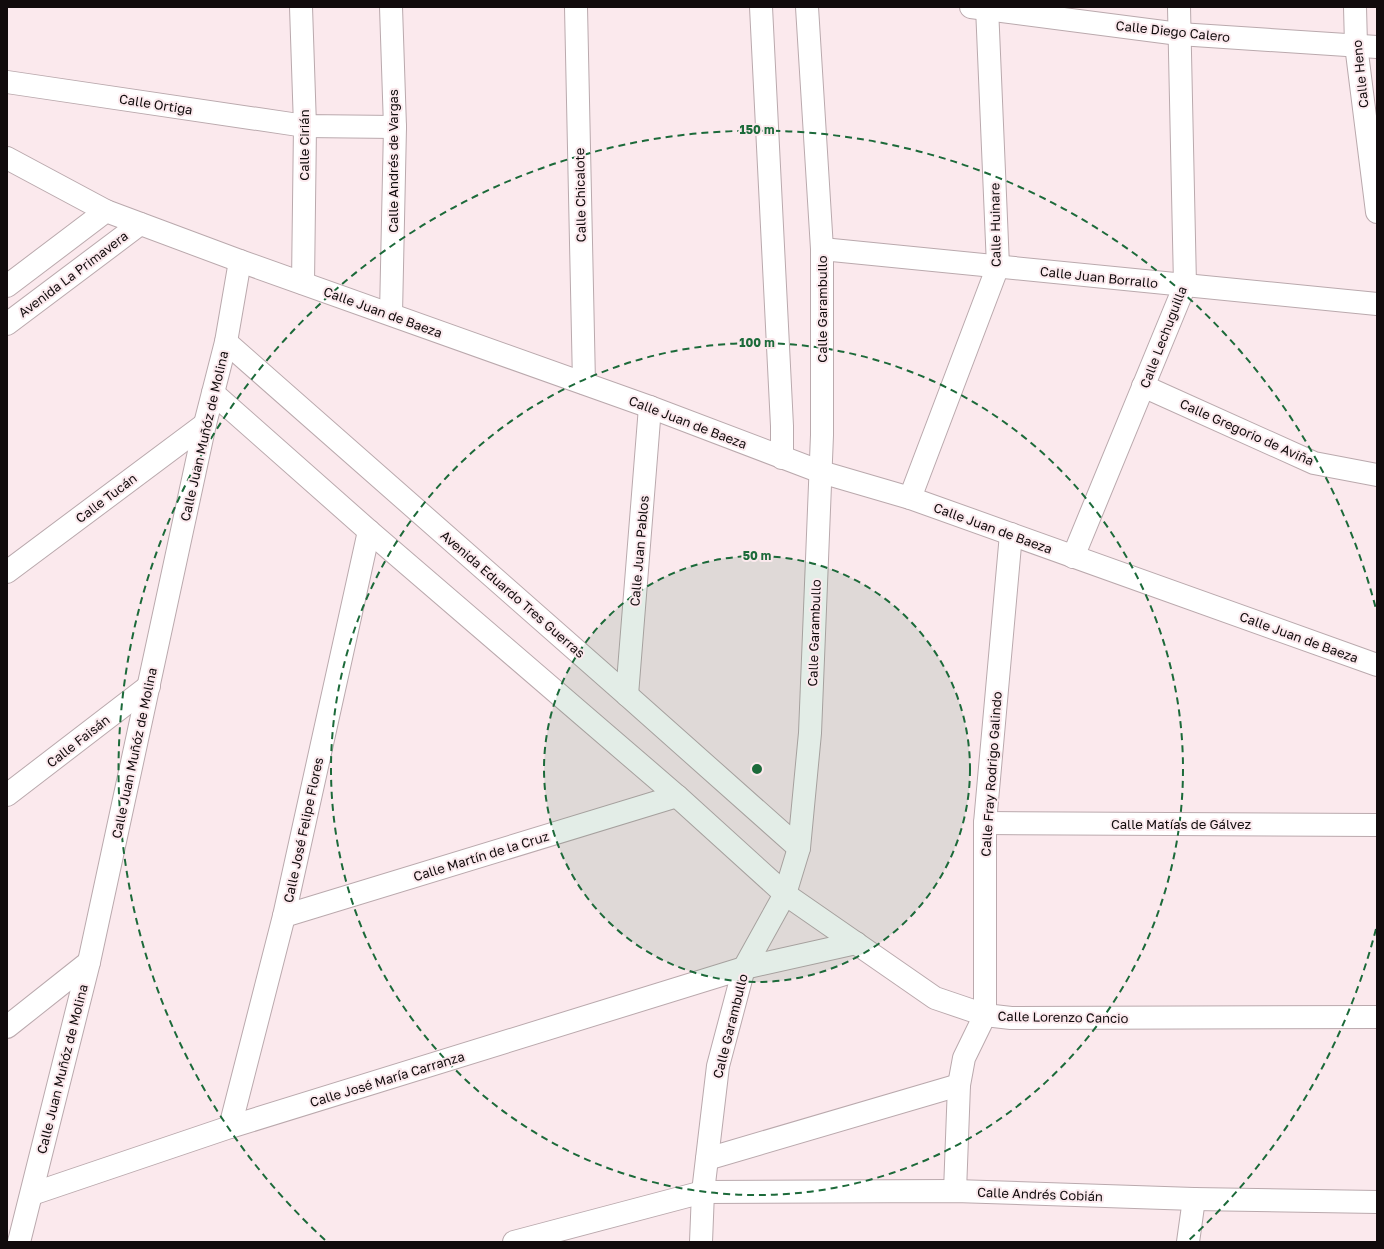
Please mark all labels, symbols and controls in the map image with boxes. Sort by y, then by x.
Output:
street label: Calle Diego Calero [1115,17,1231,45]
street label: Calle Heno [1348,39,1372,109]
street label: Calle Andrés de Vargas [385,89,401,233]
street label: Calle Ortiga [118,90,194,118]
street label: Calle Cirián [296,109,312,181]
text: 150 m [740,122,774,137]
street label: Calle Chicalote [571,148,589,242]
street label: Calle Huinare [986,183,1004,267]
street label: Avenida La Primavera [15,228,131,320]
street label: Calle Garambullo [814,255,830,363]
street label: Calle Juan Borrallo [1039,263,1159,291]
street label: Calle Juan de Baeza [321,283,445,341]
street label: Calle Lechuguilla [1136,284,1190,390]
text: 100 m [739,335,775,350]
street label: Calle Juan Muñóz de Molina [177,349,231,523]
street label: Calle Juan de Baeza [627,392,749,452]
street label: Calle Gregorio de Aviña [1177,395,1317,469]
street label: Calle Tucán [72,470,140,526]
street label: Calle Juan Pablos [626,495,652,607]
street label: Calle Juan de Baeza [931,499,1055,557]
street label: Avenida Eduardo Tres Guerras [438,527,588,661]
text: 50 m [743,548,771,563]
street label: Calle Garambullo [804,579,824,687]
street label: Calle Juan de Baeza [1237,608,1361,666]
street label: Calle Juan Muñóz de Molina [108,666,160,840]
street label: Calle Fray Rodrigo Galindo [977,691,1005,857]
street label: Calle Faisán [43,711,113,771]
street label: Calle José Felipe Flores [280,756,326,904]
centre of rings [750,762,764,776]
street label: Calle Matías de Gálvez [1111,816,1251,832]
street label: Calle Martín de la Cruz [411,828,551,884]
street label: Calle Garambullo [709,972,751,1080]
street label: Calle Juan Muñóz de Molina [33,982,91,1156]
street label: Calle Lorenzo Cancio [997,1008,1129,1026]
street label: Calle José María Carranza [308,1048,466,1110]
street label: Calle Andrés Cobián [977,1184,1103,1204]

